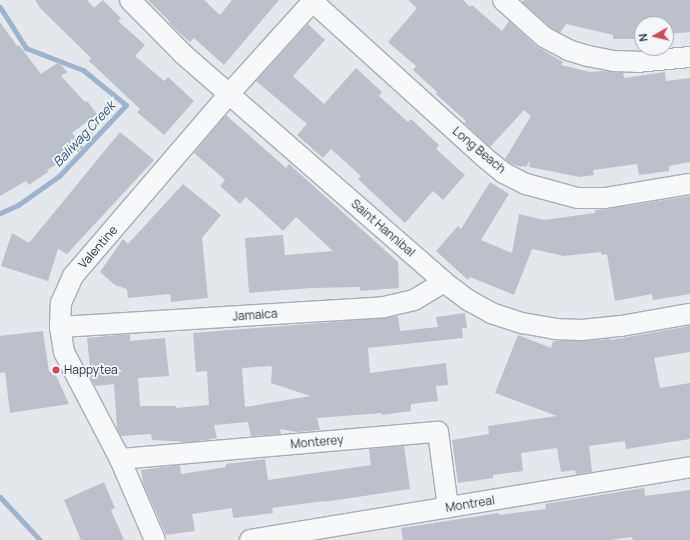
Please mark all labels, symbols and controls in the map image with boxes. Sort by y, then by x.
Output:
north arrow [634,16,674,56]
text: N [635,33,651,43]
water label: Baliwag Creek [50,98,118,170]
street label: Long Beach [450,124,508,176]
street label: Saint Hannibal [348,196,418,260]
street label: Valentine [76,223,120,271]
street label: Jamaica [232,306,278,324]
place label: Happytea [64,363,118,377]
marker: Happytea [51,365,61,375]
street label: Monterey [290,433,344,451]
street label: Montreal [444,493,496,515]

